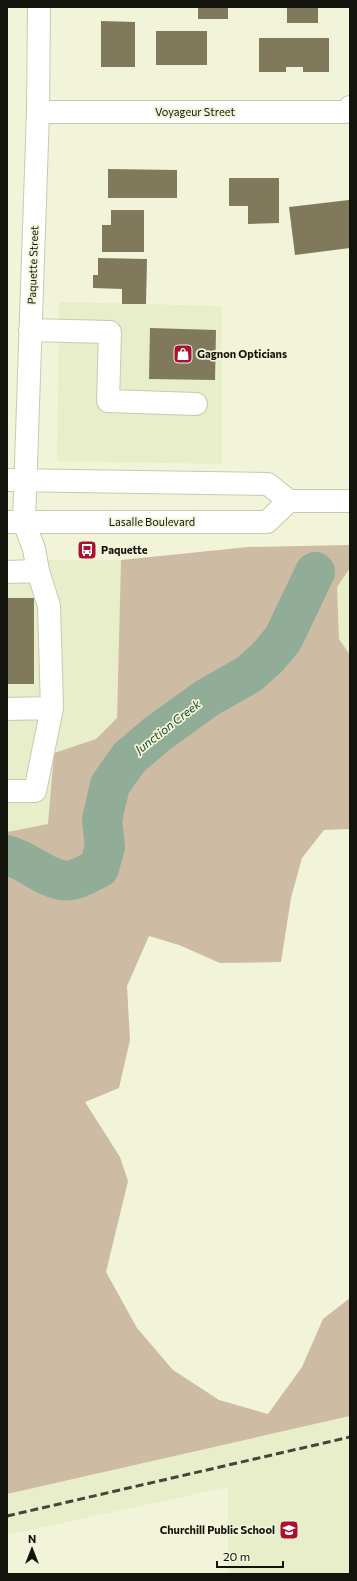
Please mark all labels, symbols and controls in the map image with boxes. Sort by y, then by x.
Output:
street label: Voyageur Street [155,105,235,118]
street label: Paquette Street [25,225,40,305]
shop icon: Gagnon Opticians [172,343,194,365]
place label: Gagnon Opticians [197,347,287,360]
street label: Lasalle Boulevard [109,515,195,528]
bus stop icon: Paquette [76,539,98,561]
place label: Paquette [101,543,148,556]
water label: Junction Creek [131,696,204,758]
school or university icon: Churchill Public School [278,1519,300,1541]
place label: Churchill Public School [160,1523,275,1536]
north arrow [12,1529,52,1569]
text: N [28,1532,36,1545]
scale bar [217,1543,283,1569]
text: 20 m [223,1549,250,1563]

